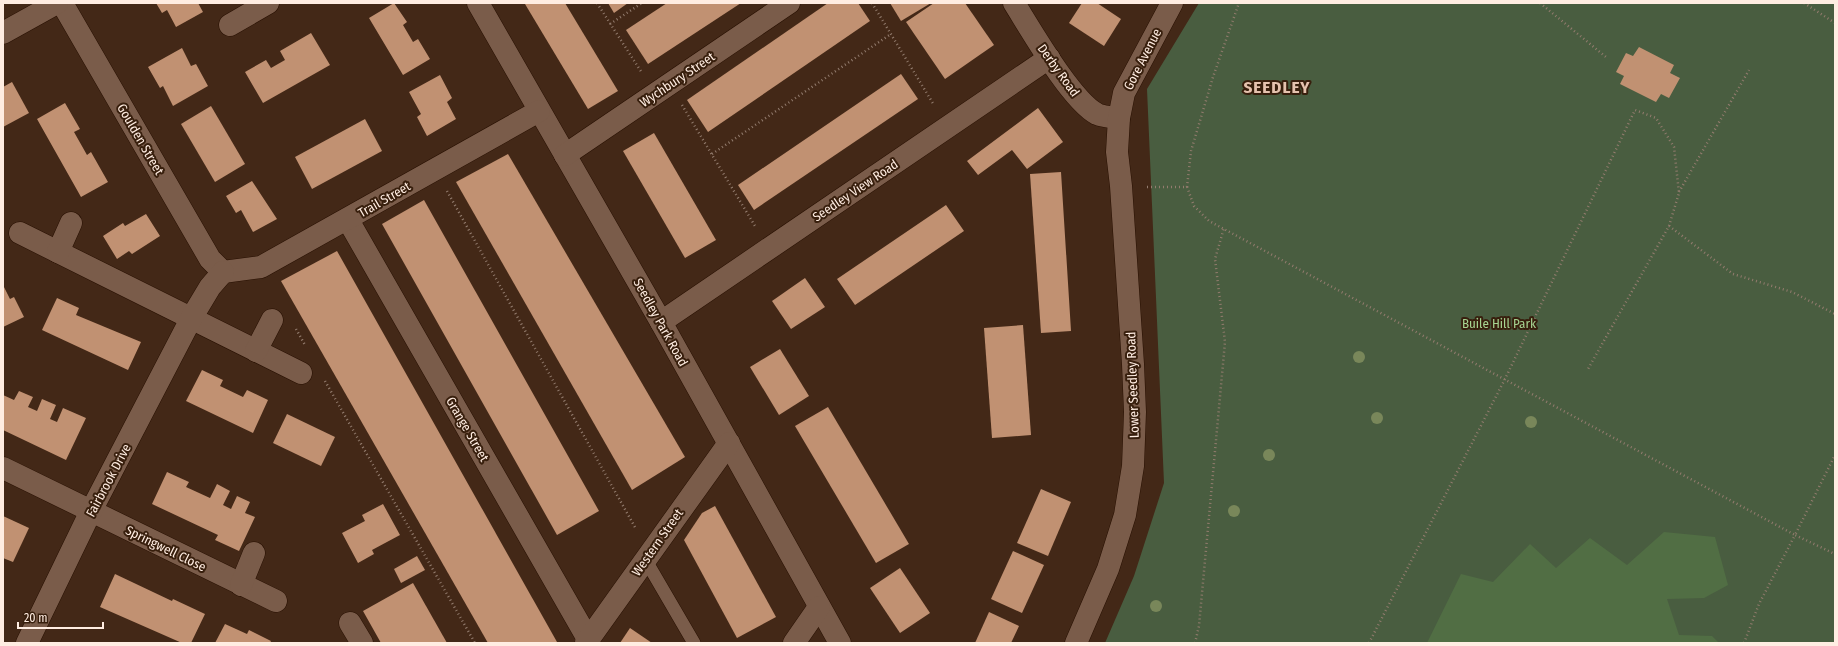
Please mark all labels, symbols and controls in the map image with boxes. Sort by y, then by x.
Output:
street label: Gore Avenue [1121,26,1164,92]
street label: Derby Road [1035,41,1083,99]
street label: Wychbury Street [637,48,718,110]
district label: SEEDLEY [1243,77,1311,98]
street label: Goulden Street [114,101,167,178]
street label: Seedley View Road [810,156,901,225]
street label: Trail Street [355,178,414,220]
street label: Seedley Park Road [630,276,691,369]
park label: Buile Hill Park [1462,316,1537,331]
street label: Lower Seedley Road [1123,331,1142,439]
street label: Grange Street [443,394,492,465]
street label: Fairbrook Drive [83,441,134,519]
street label: Western Street [629,505,686,579]
street label: Springwell Close [123,522,208,574]
scale bar [18,604,103,630]
text: 20 m [24,611,48,625]

